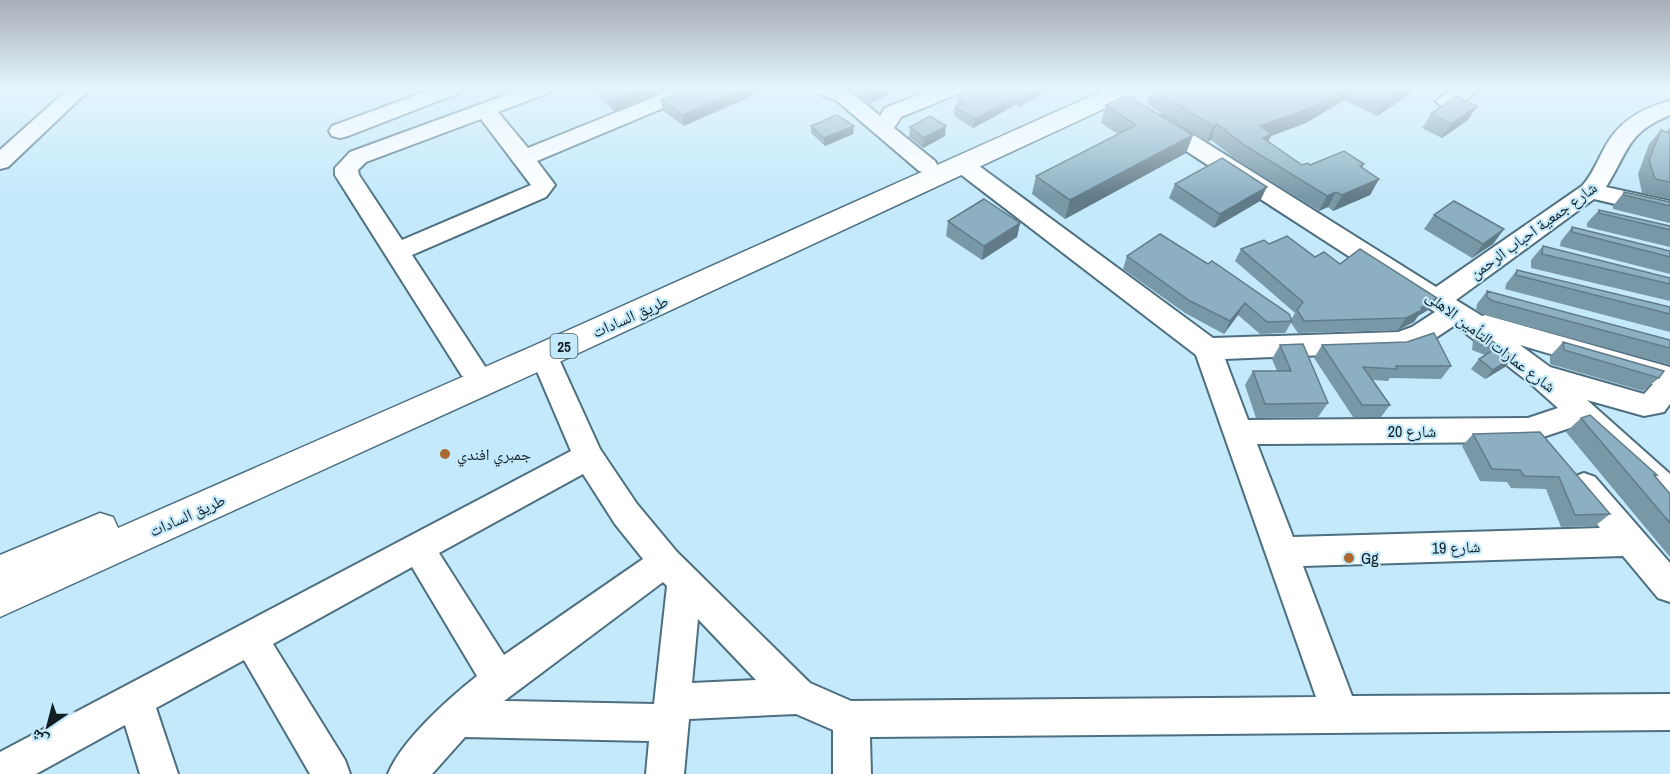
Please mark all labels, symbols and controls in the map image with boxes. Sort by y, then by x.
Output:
street label: شارع جمعية احباب الرحمن [1465,176,1601,284]
street label: شارع عمارات التأمين الاهلى [1422,285,1560,397]
street label: طريق السادات [588,289,672,343]
road number: 25 [550,334,578,358]
street label: شارع 20 [1388,420,1436,442]
place label: جمبري افندي [457,443,531,467]
marker: جمبري افندي [438,447,452,461]
street label: طريق السادات [145,488,229,542]
street label: شارع 19 [1431,535,1481,559]
place label: Gg [1361,547,1379,569]
marker: Gg [1342,551,1356,565]
north arrow [18,696,78,756]
text: ش [26,724,53,752]

